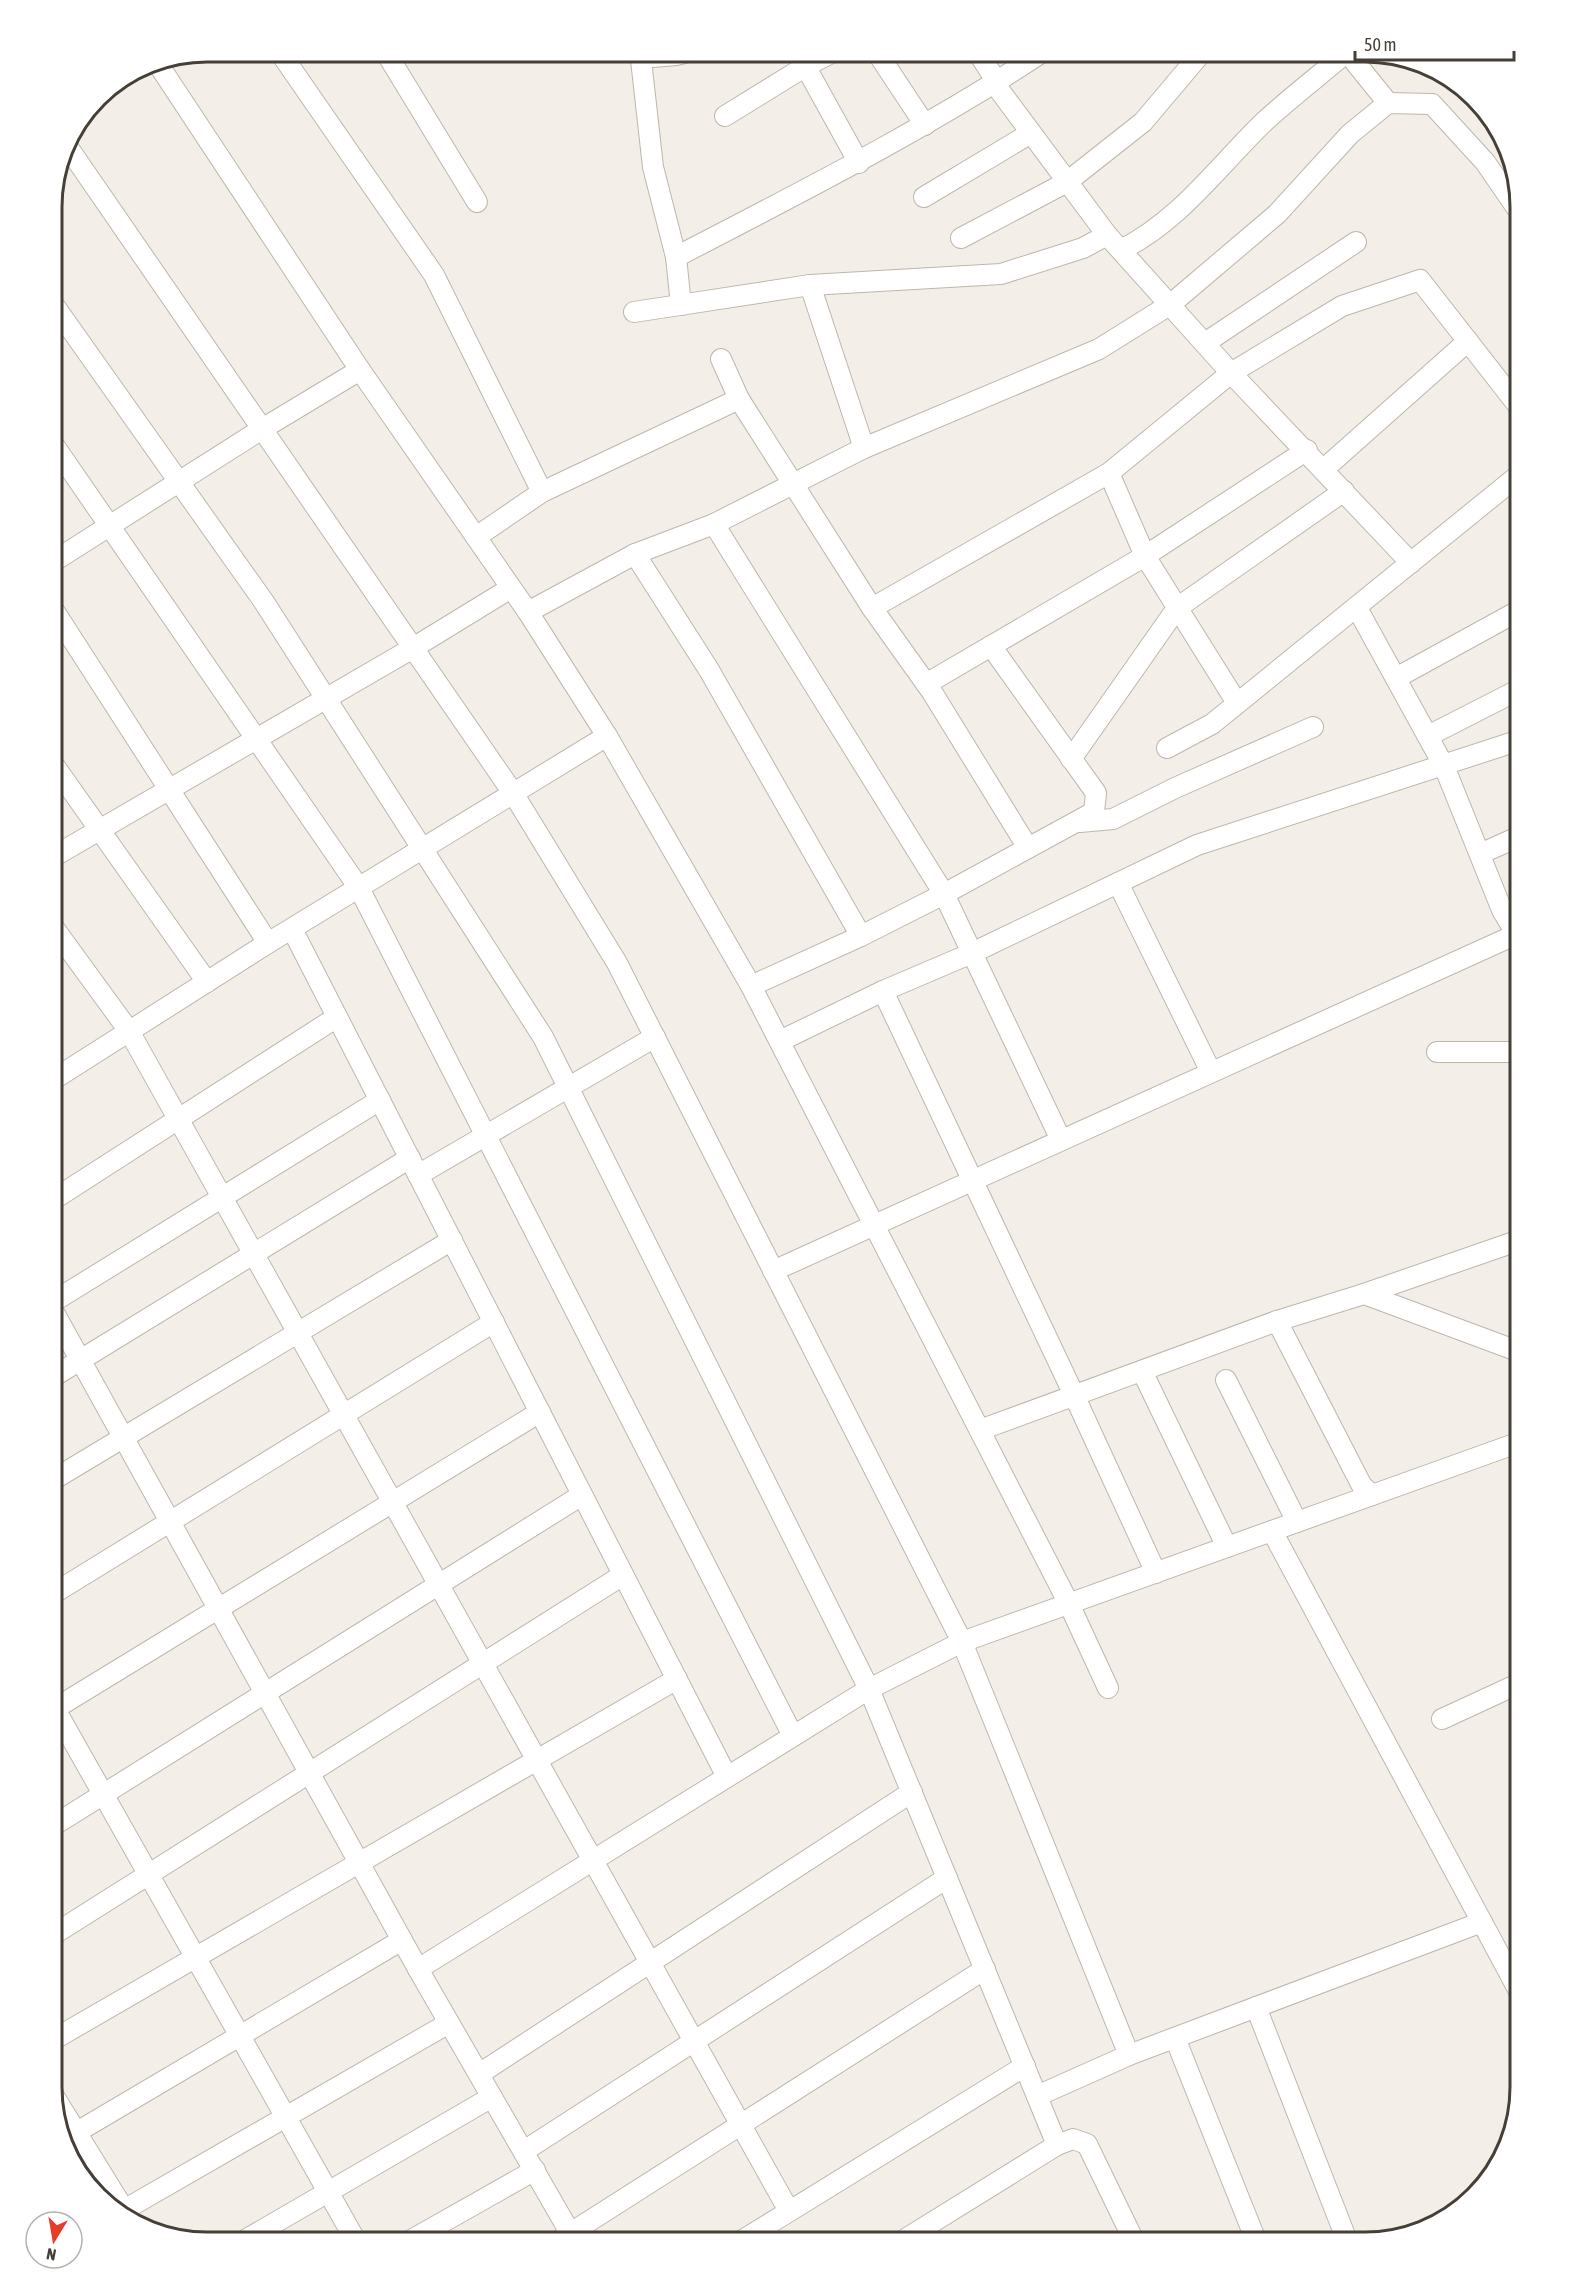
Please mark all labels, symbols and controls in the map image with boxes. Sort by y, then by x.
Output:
scale bar [1355,24,1514,62]
text: 50 m [1364,34,1396,55]
north arrow [24,2210,84,2270]
text: N [45,2245,57,2264]

